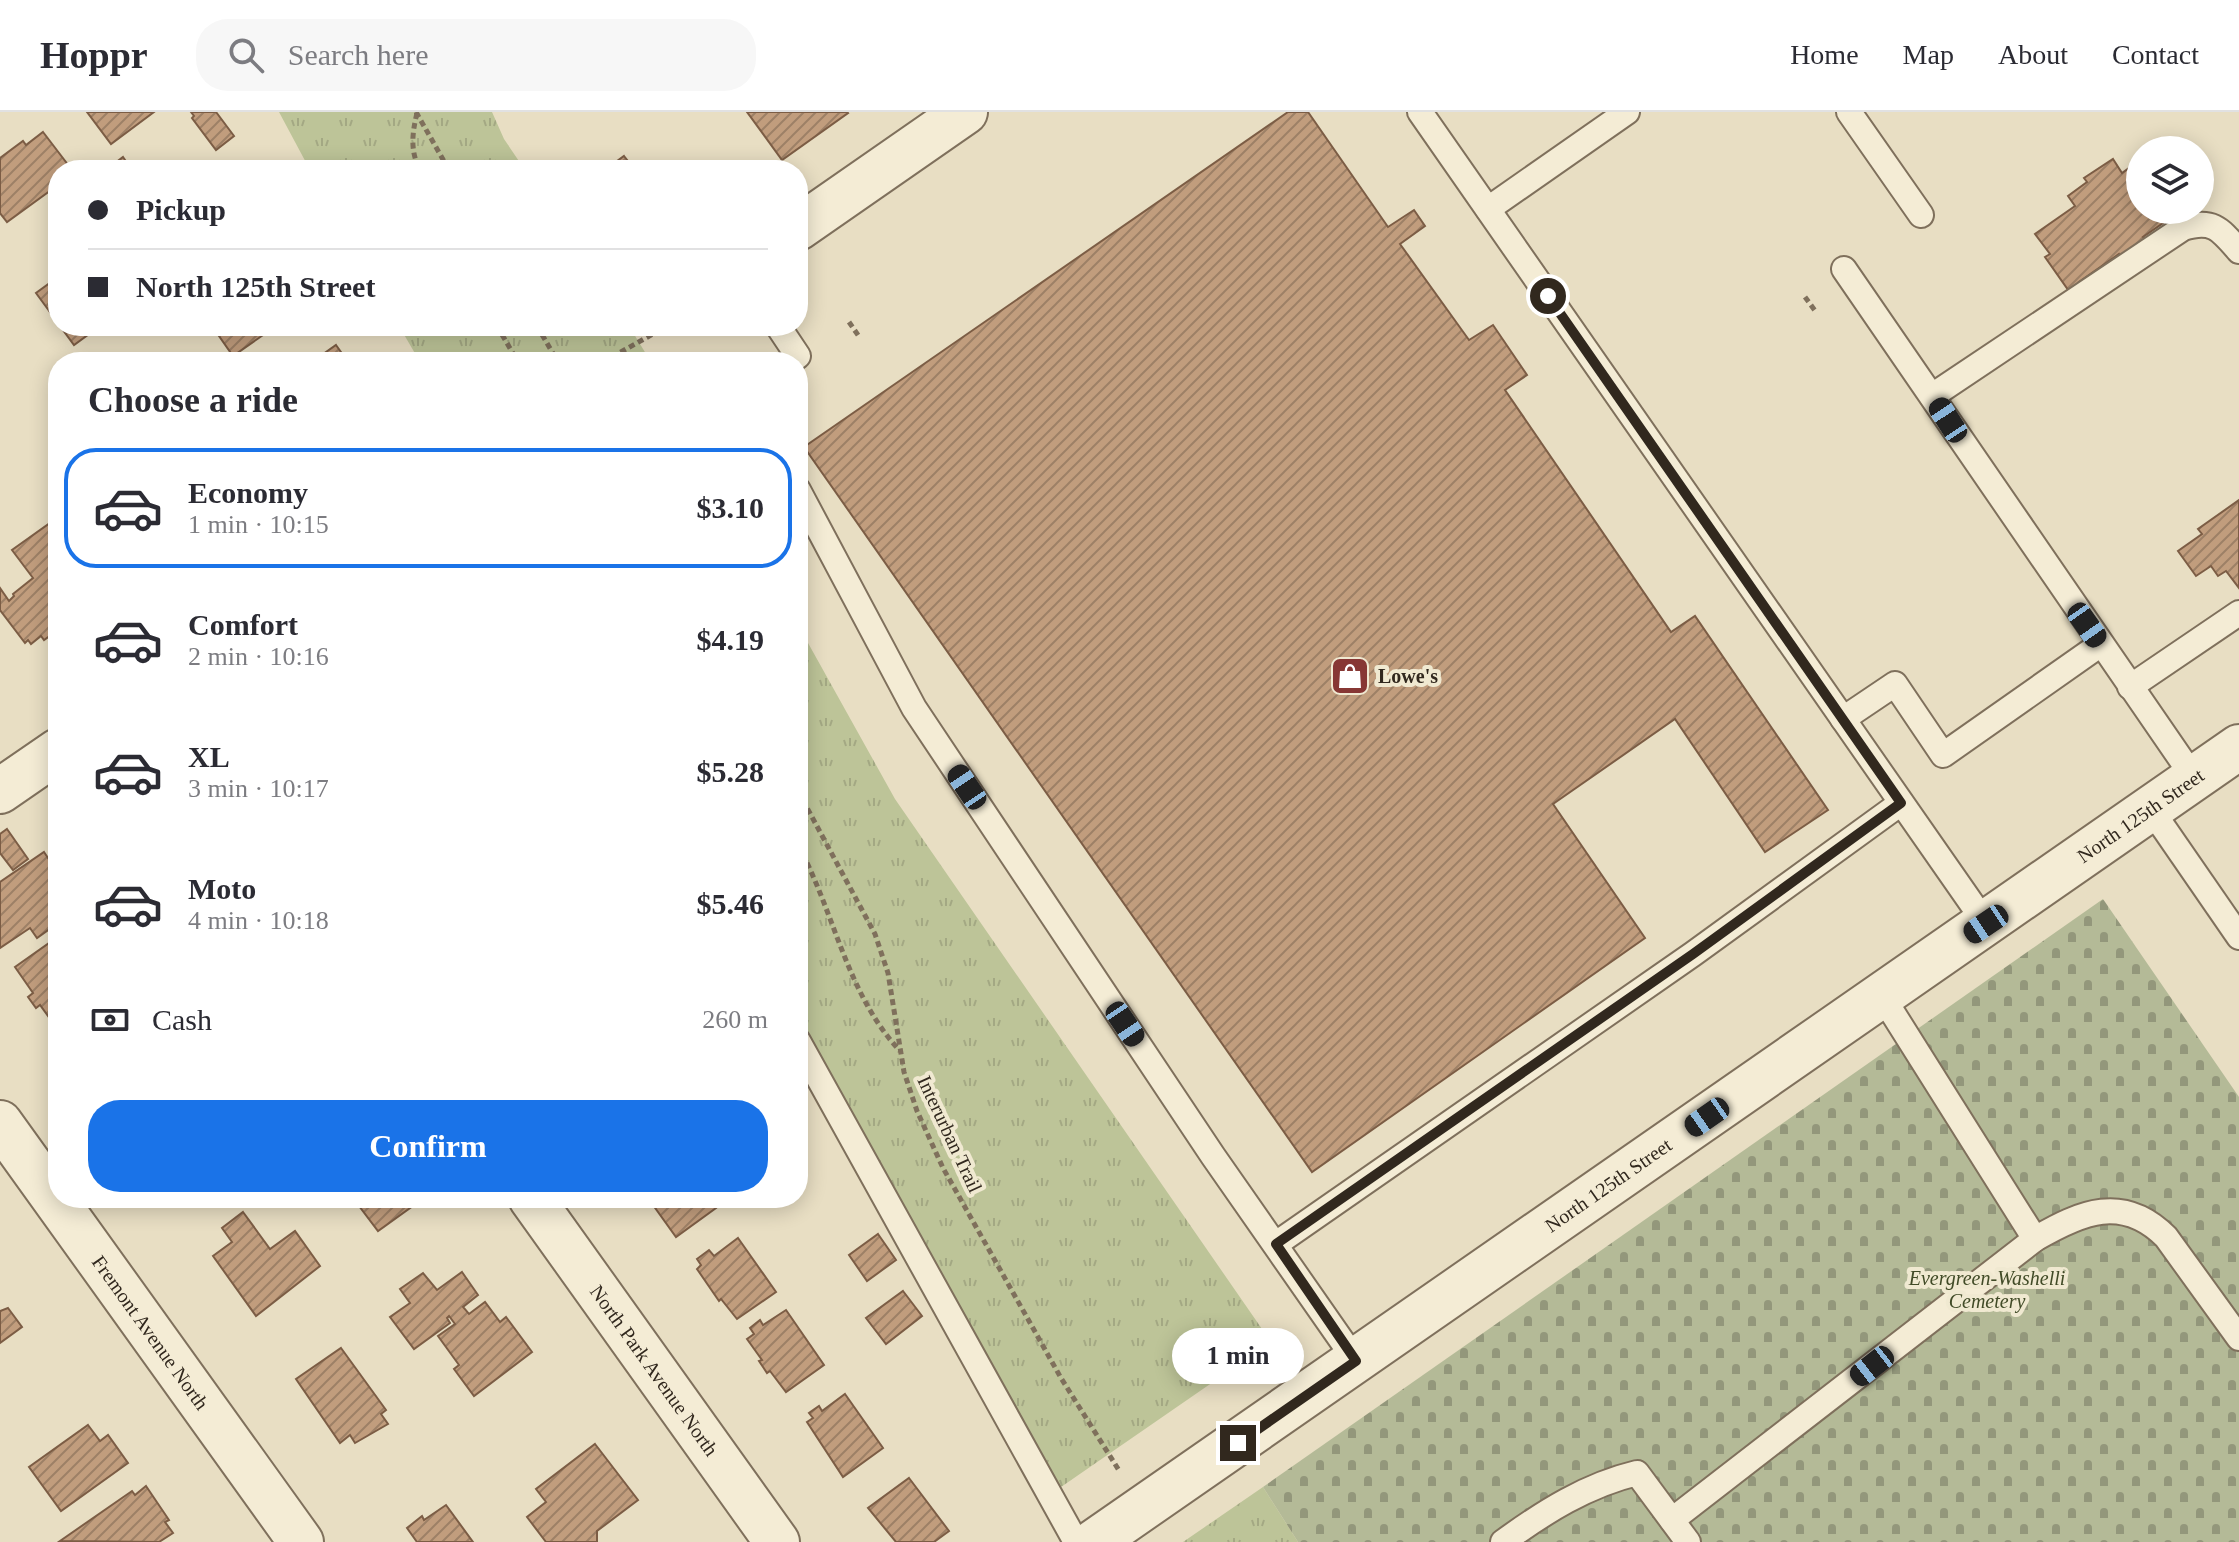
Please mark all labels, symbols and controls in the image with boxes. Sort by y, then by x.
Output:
search box [196,19,756,91]
icon: search [224,33,268,77]
text: Hoppr [40,34,148,76]
text: Search here [288,38,428,71]
text: Home [1790,39,1859,70]
text: Map [1903,39,1954,70]
text: About [1998,39,2068,70]
text: Contact [2112,39,2199,70]
map controls [2126,136,2214,224]
button: layers [2126,136,2214,224]
text: Pickup [136,193,226,226]
text: North 125th Street [136,270,375,303]
route start [1530,278,1566,314]
text: Choose a ride [88,380,298,420]
car [1925,393,1971,447]
icon: car [92,472,164,544]
text: Economy [188,476,308,509]
text: $3.10 [697,491,764,524]
text: 1 min · 10:15 [188,510,329,539]
car [2063,598,2111,652]
icon: car [92,604,164,676]
text: Comfort [188,608,298,641]
text: $4.19 [697,623,764,656]
text: 2 min · 10:16 [188,642,329,671]
shop icon: Lowe's [1329,655,1371,697]
place label: Lowe's [1378,665,1438,687]
icon: car [92,736,164,808]
text: XL [188,740,230,773]
text: $5.28 [697,755,764,788]
car [944,760,990,814]
street label: North 125th Street [2073,764,2208,867]
text: 3 min · 10:17 [188,774,329,803]
icon: car [92,868,164,940]
text: Moto [188,872,256,905]
text: $5.46 [697,887,764,920]
car [1959,901,2013,947]
text: 4 min · 10:18 [188,906,329,935]
car [1102,997,1148,1051]
icon: cash [88,998,132,1042]
text: Cash [152,1003,212,1036]
text: 260 m [702,1005,768,1034]
street label: Interurban Trail [913,1072,987,1196]
car [1680,1093,1734,1141]
button: Confirm [88,1100,768,1192]
street label: North 125th Street [1541,1133,1676,1236]
street label: Fremont Avenue North [88,1251,213,1414]
park label: Evergreen-Washelli Cemetery [1908,1267,2065,1313]
street label: North Park Avenue North [586,1281,723,1460]
callout: 1 min [1172,1327,1304,1383]
text: 1 min [1207,1341,1269,1370]
car [1846,1342,1898,1390]
route end [1220,1425,1256,1461]

